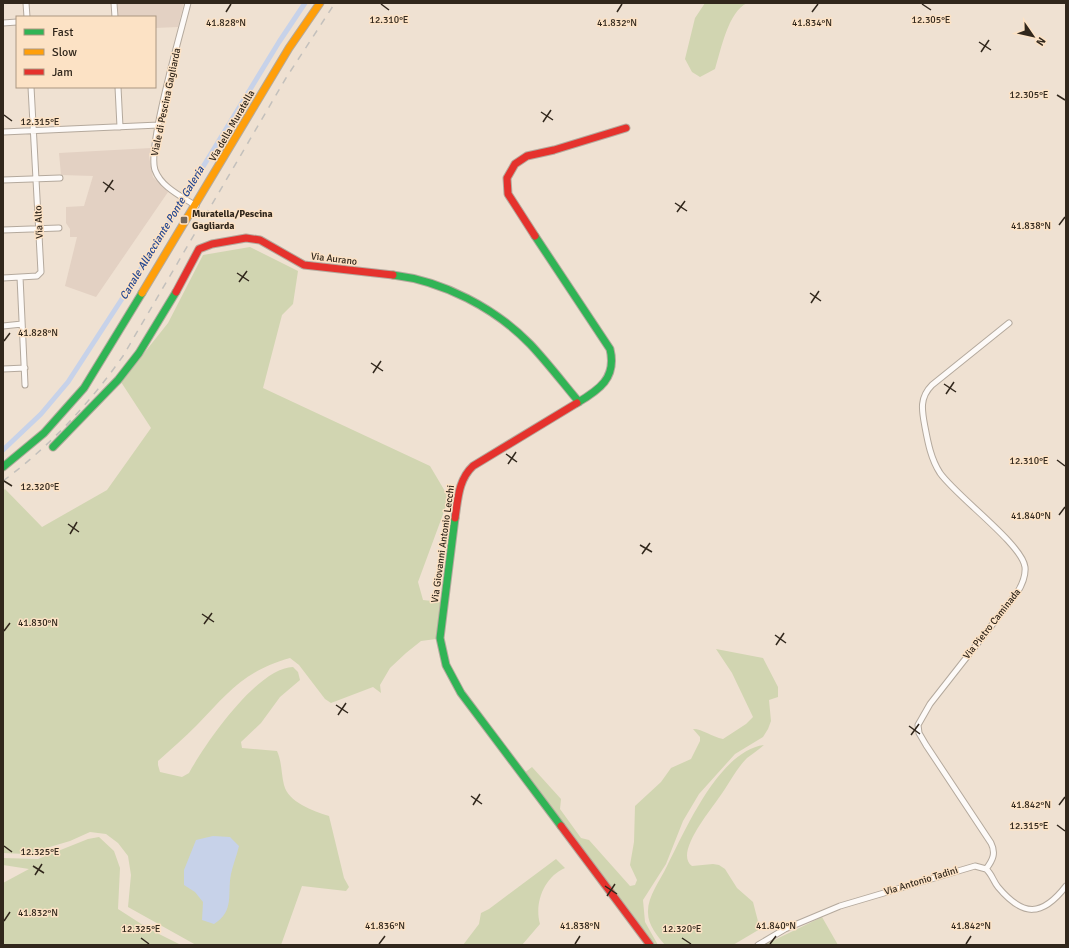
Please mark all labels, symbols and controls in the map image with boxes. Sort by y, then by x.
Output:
text: 12.310°E [370,14,409,26]
text: 12.305°E [912,14,951,26]
legend [16,16,156,88]
north arrow [1013,16,1053,56]
text: 41.828°N [206,17,246,29]
text: 41.832°N [597,17,637,29]
text: 41.834°N [792,17,832,29]
text: Fast [52,25,73,40]
text: N [1033,35,1048,48]
text: Slow [52,45,77,60]
street label: Viale di Pescina Gagliarda [149,47,183,157]
text: Jam [52,65,73,80]
street label: Via della Muratella [207,88,257,164]
text: 12.305°E [1010,89,1049,101]
text: 12.315°E [21,116,60,128]
water label: Canale Allacciante Ponte Galeria [117,164,207,302]
street label: Via Alto [32,205,46,239]
place label: Muratella/Pescina Gagliarda [192,208,273,232]
marker: Muratella/Pescina Gagliarda [179,215,189,225]
text: 41.838°N [1011,220,1051,232]
street label: Via Aurano [310,250,358,268]
text: 41.828°N [18,327,58,339]
text: 12.310°E [1010,455,1049,467]
text: 12.320°E [21,481,60,493]
street label: Via Giovanni Antonio Lecchi [429,484,457,604]
text: 41.840°N [1011,510,1051,522]
street label: Via Pietro Caminada [961,586,1023,662]
text: 41.830°N [18,617,58,629]
text: 41.842°N [1011,799,1051,811]
text: 12.315°E [1010,820,1049,832]
text: 12.325°E [21,846,60,858]
street label: Via Antonio Tadini [883,864,959,898]
text: 41.832°N [18,907,58,919]
text: 41.836°N [365,920,405,932]
text: 41.838°N [560,920,600,932]
text: 41.840°N [756,920,796,932]
text: 41.842°N [951,920,991,932]
text: 12.325°E [122,923,161,935]
text: 12.320°E [663,923,702,935]

